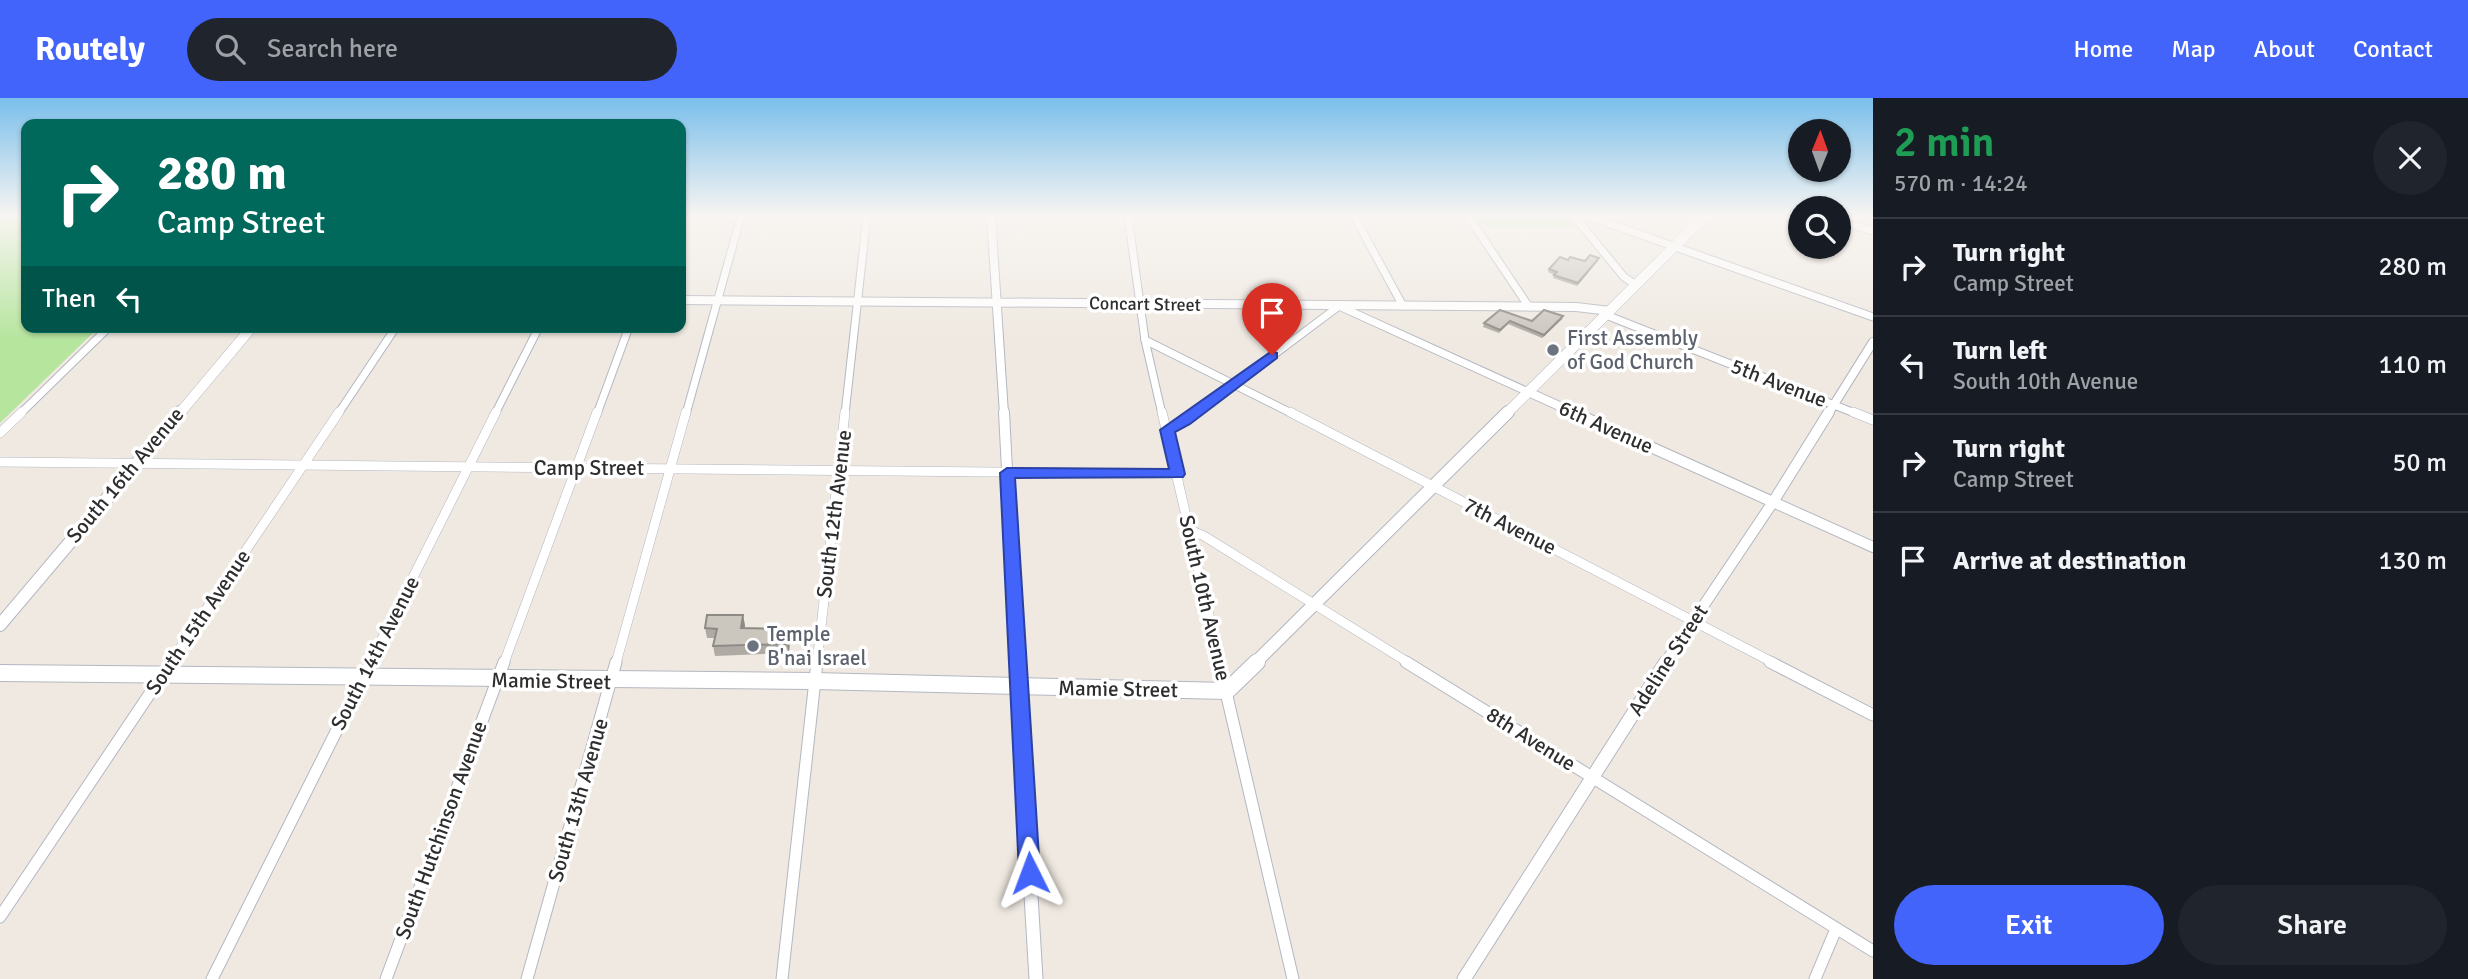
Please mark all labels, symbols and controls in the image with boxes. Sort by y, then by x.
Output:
search box [187,18,677,81]
text: Routely [35,29,145,70]
icon: search [211,30,249,68]
text: Search here [267,33,398,65]
text: Home [2073,34,2133,64]
text: Map [2171,34,2216,64]
text: About [2254,34,2315,64]
text: Contact [2353,34,2433,64]
text: 2 min [1894,117,1995,168]
north arrow [1788,119,1852,182]
map controls [1788,119,1851,259]
button: close [2373,121,2447,195]
text: 280 m [157,143,287,203]
icon: right [42,147,133,238]
text: 570 m · 14:24 [1894,169,2028,198]
button: search [1788,196,1851,259]
text: Camp Street [157,203,325,242]
text: Turn right [1953,237,2065,269]
icon: right [1894,248,1932,286]
text: 280 m [2378,251,2447,283]
text: Camp Street [1953,269,2074,298]
icon: left [110,280,148,318]
text: Then [42,283,96,315]
pin [1242,283,1302,355]
street label: Concart Street [1089,292,1201,316]
icon: arrive [1253,294,1291,332]
place label: First Assembly of God Church [1567,325,1698,375]
text: Turn left [1953,335,2047,367]
marker: First Assembly of God Church [1545,342,1561,358]
icon: left [1894,346,1932,384]
text: 110 m [2378,349,2447,381]
street label: 5th Avenue [1727,353,1831,413]
text: South 10th Avenue [1953,367,2138,396]
street label: 6th Avenue [1555,395,1657,459]
street label: South 16th Avenue [61,402,189,548]
street label: South 12th Avenue [811,428,857,600]
text: Turn right [1953,433,2065,465]
icon: right [1894,444,1932,482]
text: 50 m [2392,447,2447,479]
street label: Camp Street [534,455,644,481]
text: Camp Street [1953,465,2074,494]
street label: 7th Avenue [1459,492,1561,560]
street label: South 10th Avenue [1173,513,1237,683]
icon: arrive [1894,542,1932,580]
street label: South 15th Avenue [140,545,256,699]
text: Arrive at destination [1953,545,2186,577]
text: 130 m [2378,545,2447,577]
street label: South 14th Avenue [325,572,425,734]
street label: Adeline Street [1622,599,1714,721]
place label: Temple B'nai Israel [767,621,867,671]
marker: Temple B'nai Israel [745,638,761,654]
street label: Mamie Street [491,667,611,695]
street label: Mamie Street [1058,675,1178,703]
street label: 8th Avenue [1482,701,1580,777]
street label: South 13th Avenue [542,715,614,885]
street label: South Hutchinson Avenue [389,717,493,943]
position arrow [993,836,1067,910]
button: Exit [1894,885,2164,965]
button: Share [2178,885,2447,965]

